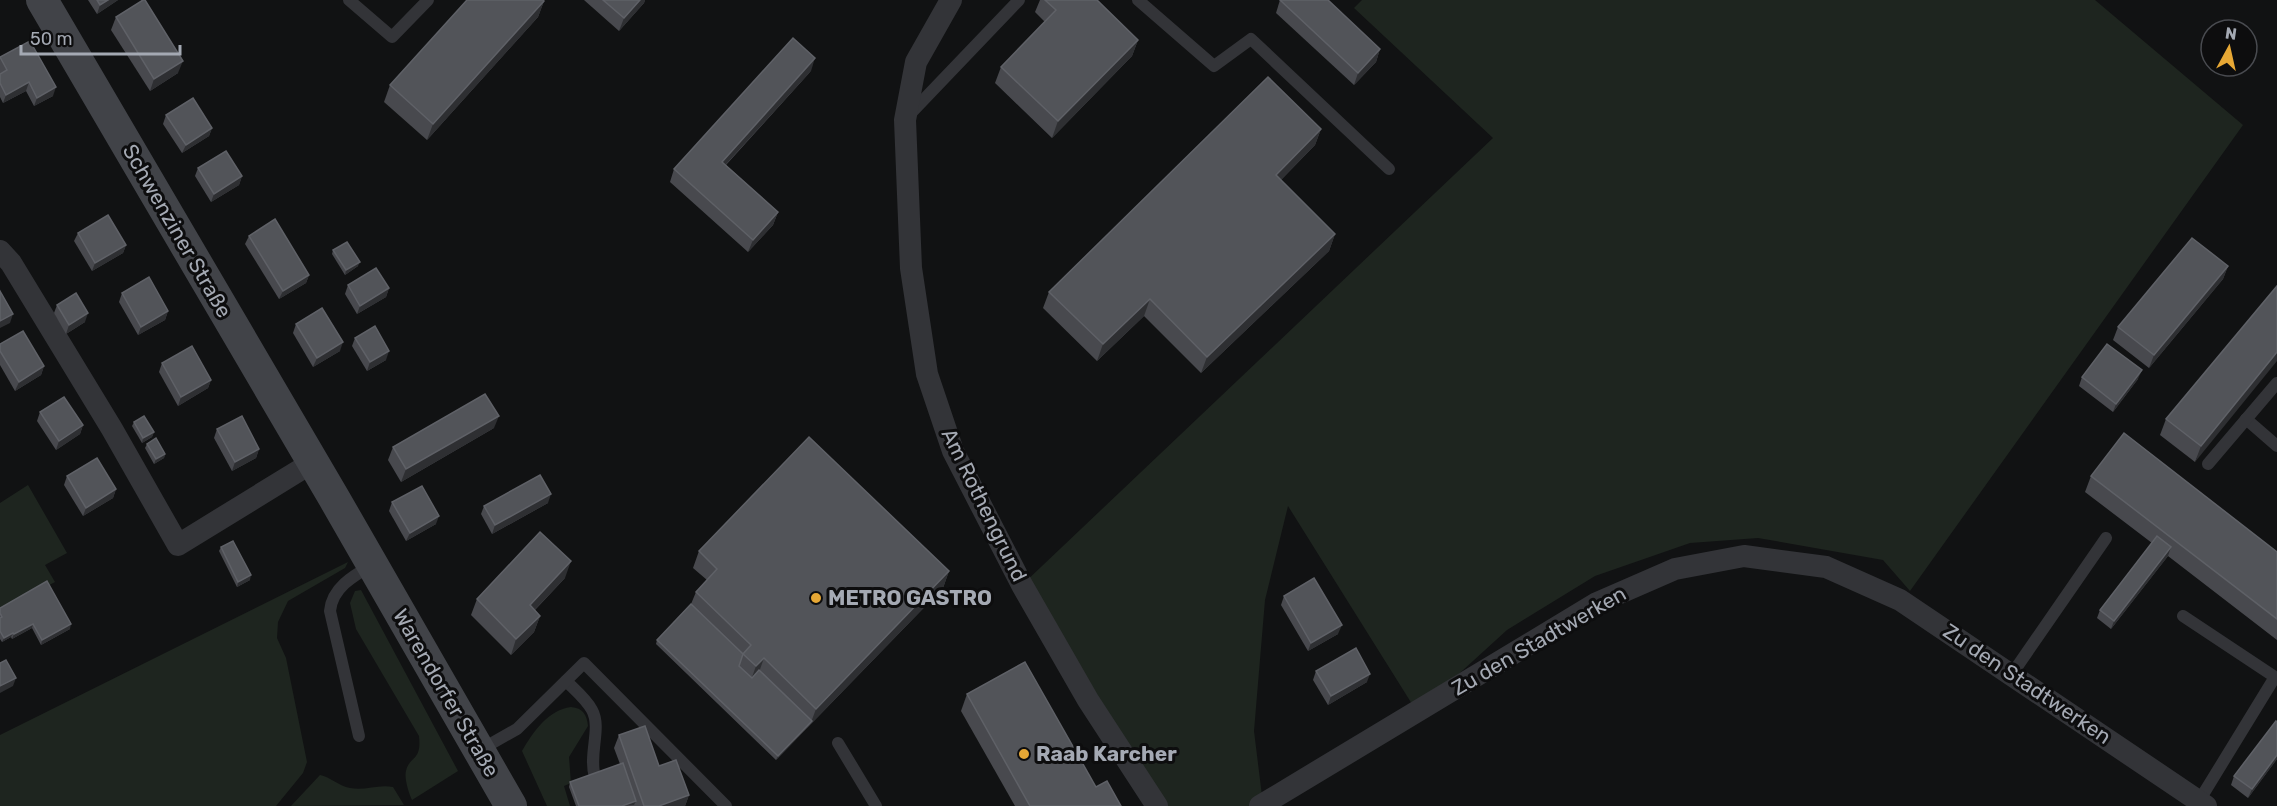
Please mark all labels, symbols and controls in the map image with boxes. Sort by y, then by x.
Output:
scale bar [21,18,180,56]
north arrow [2199,18,2259,78]
text: N [2224,23,2238,44]
text: 50 m [30,28,73,50]
street label: Schwenziner Straße [118,140,237,322]
street label: Am Rothengrund [937,424,1032,585]
street label: Zu den Stadtwerken [1447,581,1630,701]
place label: METRO GASTRO [828,585,992,610]
marker: METRO GASTRO [809,591,823,605]
street label: Warendorfer Straße [388,604,505,781]
street label: Zu den Stadtwerken [1939,618,2116,749]
place label: Raab Karcher [1036,741,1177,766]
marker: Raab Karcher [1017,747,1031,761]

